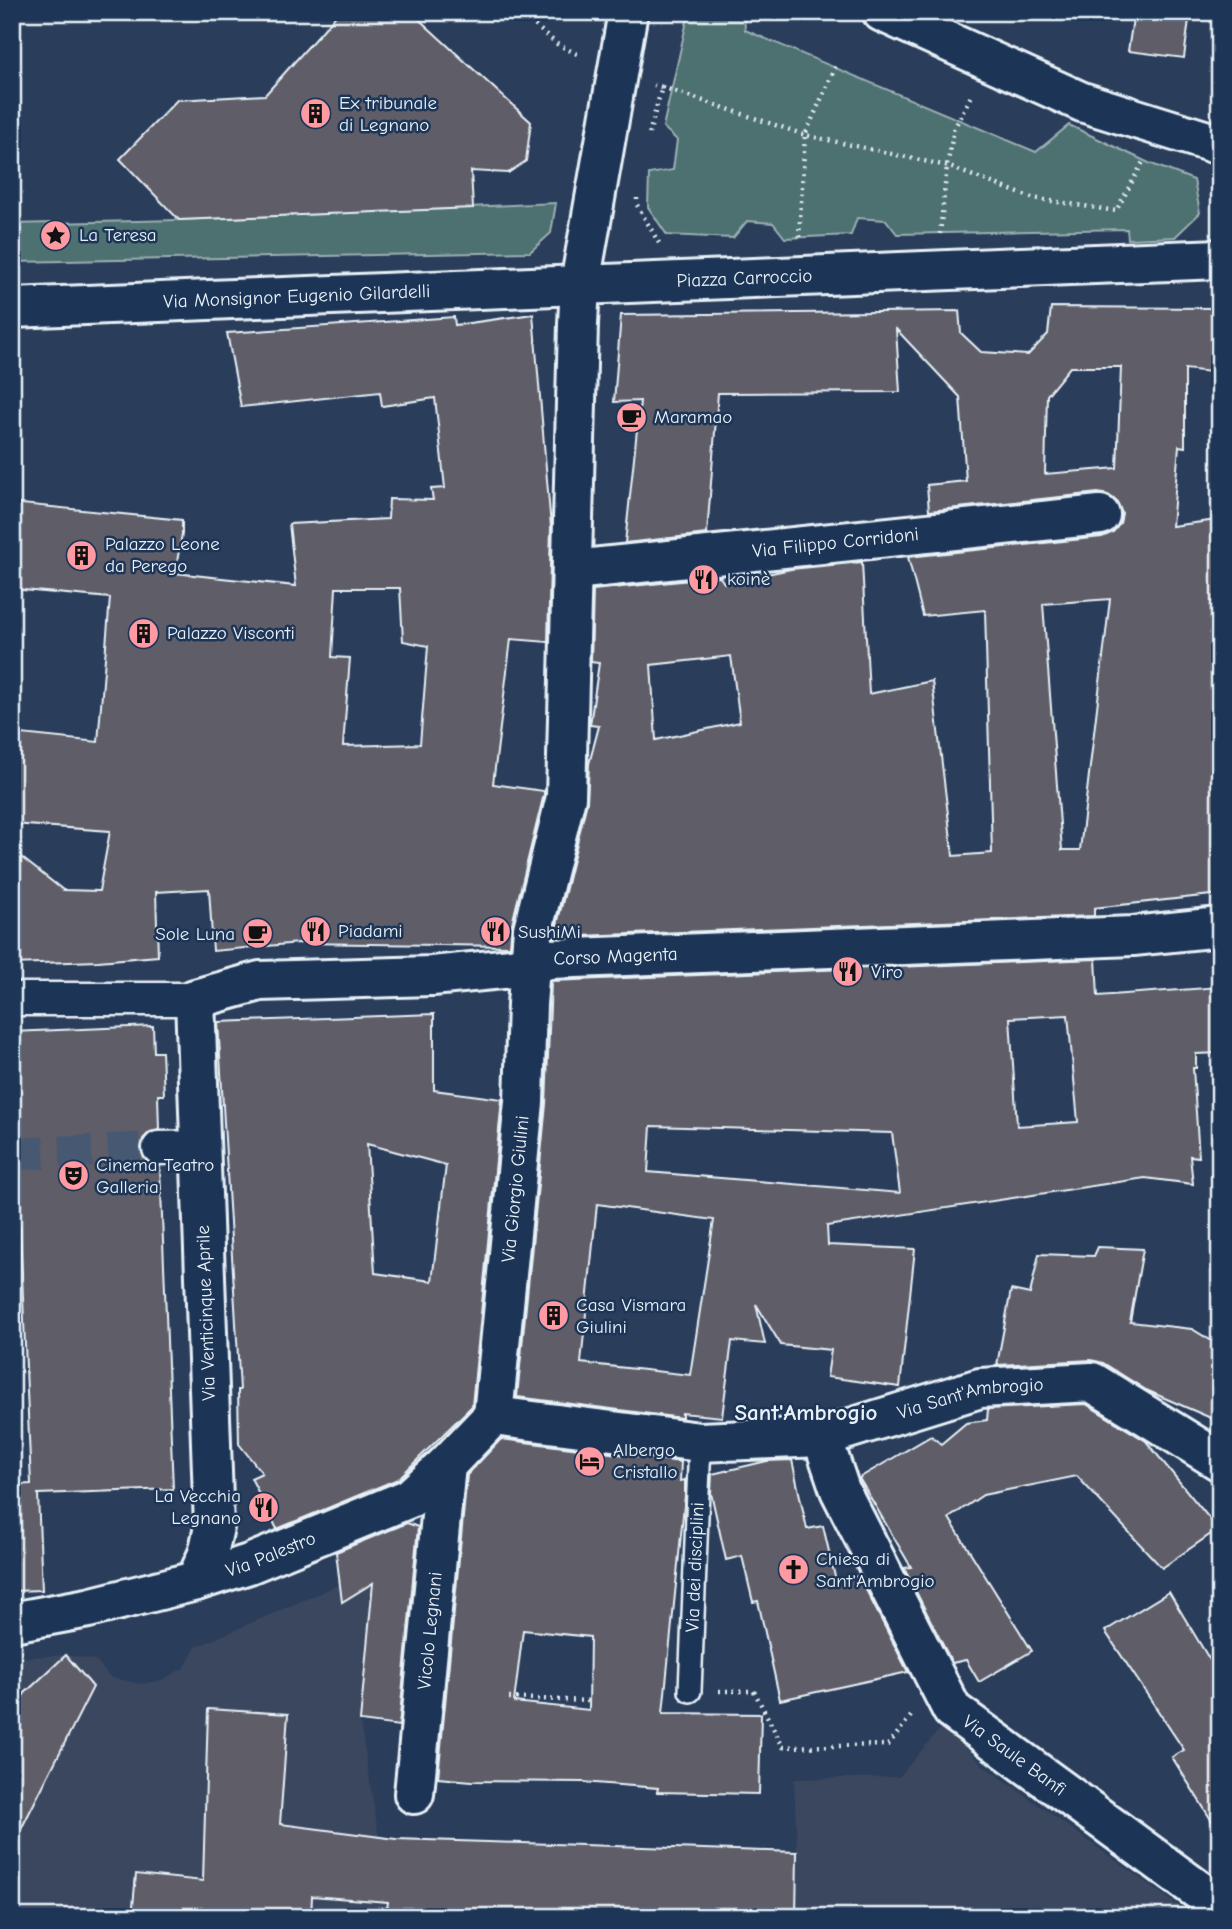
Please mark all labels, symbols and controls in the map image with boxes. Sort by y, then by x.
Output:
place label: Ex tribunale di Legnano [339,92,437,136]
building icon: Ex tribunale di Legnano [299,97,333,131]
place icon: La Teresa [39,218,73,252]
place label: La Teresa [79,224,157,246]
street label: Piazza Carroccio [676,265,813,292]
street label: Via Monsignor Eugenio Gilardelli [163,280,431,313]
cafe icon: Maramao [614,400,648,434]
place label: Maramao [654,406,732,428]
street label: Via Filippo Corridoni [751,523,920,562]
place label: Palazzo Leone da Perego [105,533,220,577]
building icon: Palazzo Leone da Perego [65,538,99,572]
restaurant icon: koinè [687,562,721,596]
place label: koinè [727,568,770,590]
building icon: Palazzo Visconti [127,616,161,650]
place label: Palazzo Visconti [167,622,295,644]
restaurant icon: Piadami [298,914,332,948]
restaurant icon: SushiMi [478,915,512,949]
cafe icon: Sole Luna [241,917,275,951]
place label: Piadami [338,920,403,942]
place label: SushiMi [518,921,581,943]
place label: Sole Luna [155,923,235,945]
street label: Corso Magenta [553,943,678,970]
restaurant icon: Viro [831,955,865,989]
place label: Viro [871,961,903,983]
street label: Via Giorgio Giulini [497,1115,534,1264]
place label: Cinema Teatro Galleria [96,1154,214,1198]
theatre icon: Cinema Teatro Galleria [56,1159,90,1193]
street label: Via Venticinque Aprile [192,1225,220,1401]
place label: Casa Vismara Giulini [576,1294,686,1338]
building icon: Casa Vismara Giulini [536,1299,570,1333]
street label: Via Sant'Ambrogio [895,1374,1044,1424]
district label: Sant'Ambrogio [734,1399,878,1426]
place label: Albergo Cristallo [613,1439,678,1483]
hotel icon: Albergo Cristallo [573,1444,607,1478]
place label: La Vecchia Legnano [154,1485,241,1529]
restaurant icon: La Vecchia Legnano [247,1490,281,1524]
street label: Via dei disciplini [681,1502,709,1633]
street label: Via Palestro [223,1527,319,1582]
place label: Chiesa di Sant'Ambrogio [816,1548,935,1592]
church icon: Chiesa di Sant'Ambrogio [776,1553,810,1587]
street label: Vicolo Legnani [413,1571,447,1691]
street label: Via Saule Banfi [958,1711,1070,1801]

